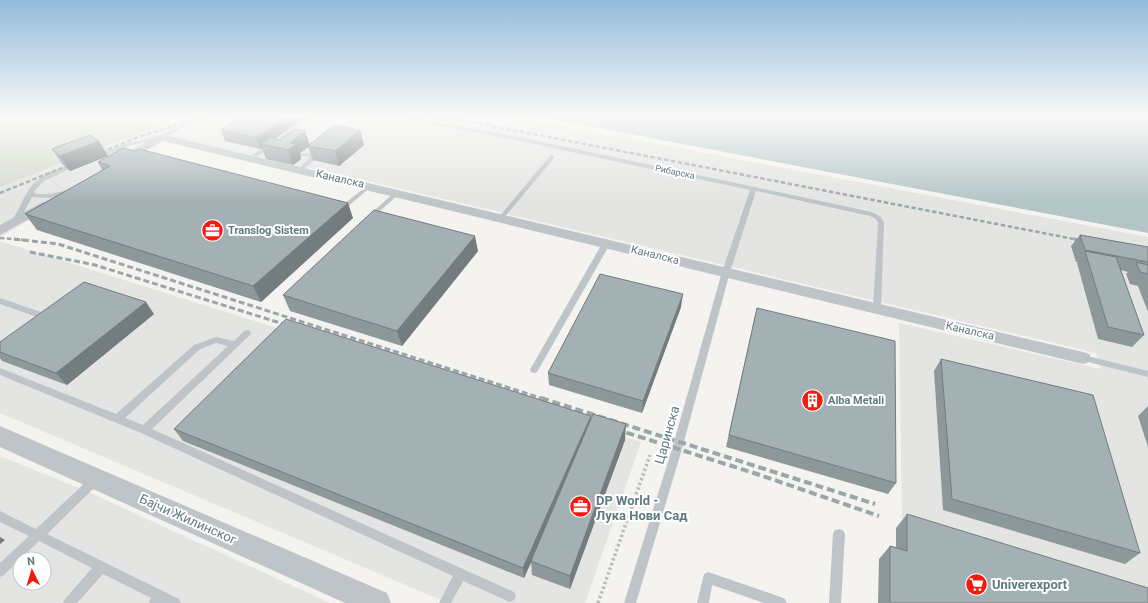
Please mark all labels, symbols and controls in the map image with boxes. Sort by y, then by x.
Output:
street label: Рибарска [654,163,696,181]
street label: Каналска [314,167,366,191]
office icon: Translog Sistem [200,217,226,243]
place label: Translog Sistem [228,224,309,237]
street label: Каналска [629,243,681,267]
street label: Каналска [944,319,996,343]
building icon: Alba Metali [799,387,825,413]
place label: Alba Metali [828,394,884,407]
street label: Царинска [652,404,682,466]
street label: Бајчи Жилинског [137,491,239,547]
place label: DP World - Лука Нови Сад [596,493,687,523]
office icon: DP World - Лука Нови Сад [567,494,593,520]
north arrow [12,551,52,591]
text: N [27,555,36,568]
supermarket icon: Univerexport [963,571,989,597]
place label: Univerexport [992,577,1068,592]

